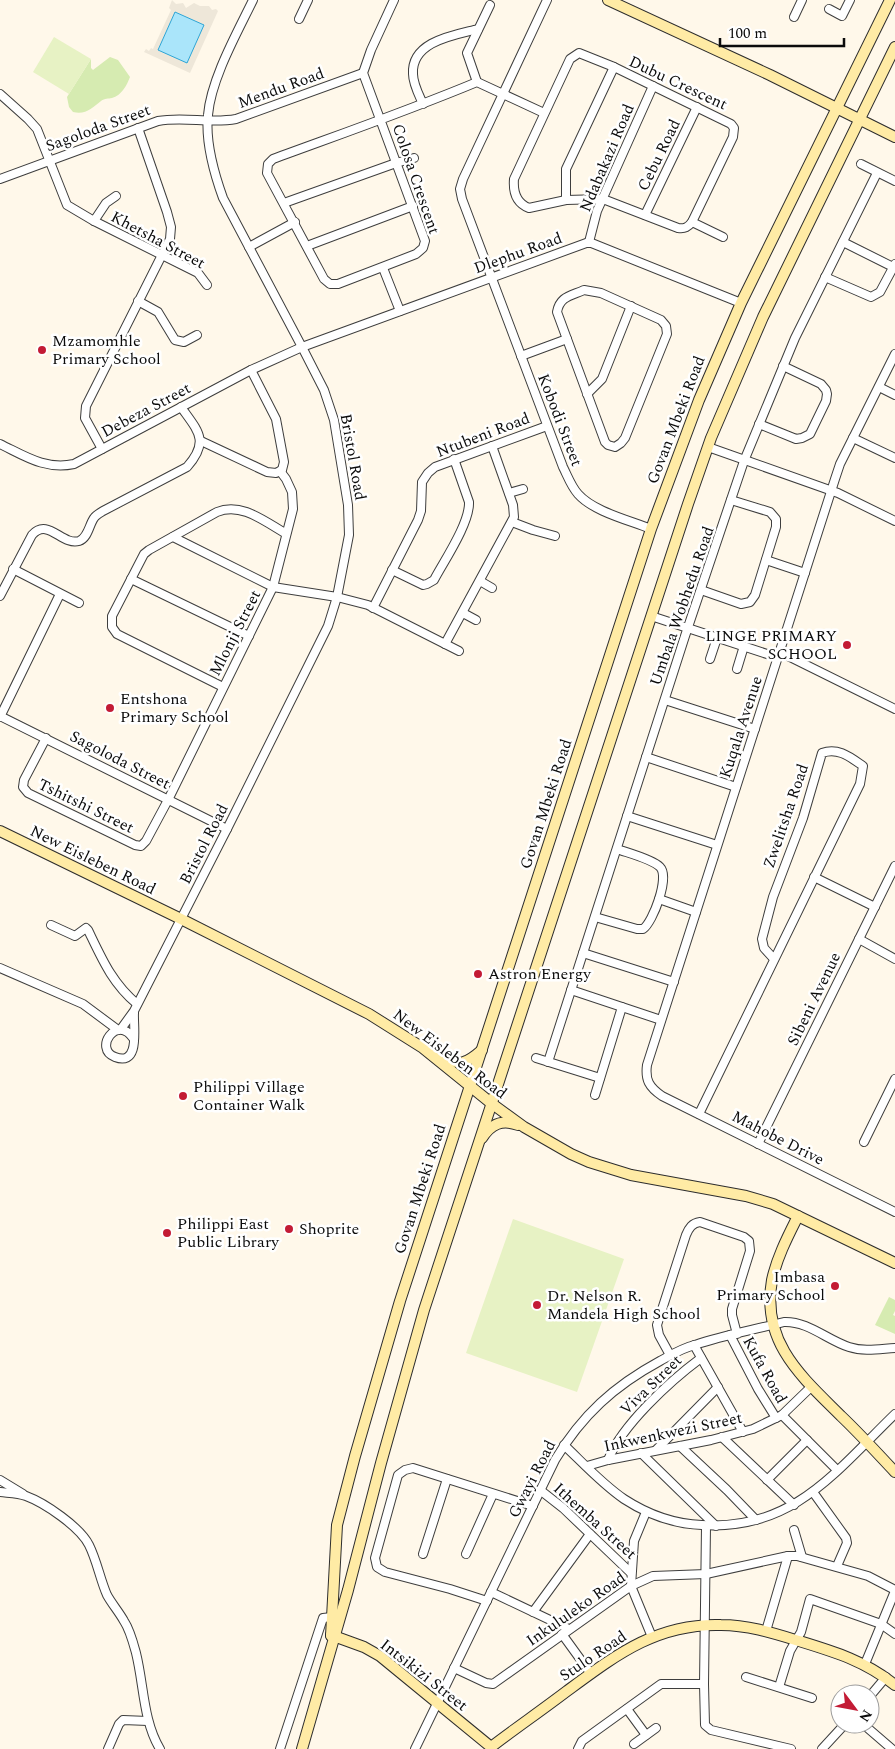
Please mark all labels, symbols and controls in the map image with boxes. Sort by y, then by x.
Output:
scale bar [720,15,844,47]
text: 100 m [728,22,767,45]
street label: Dubu Crescent [625,50,732,116]
street label: Mendu Road [234,61,328,115]
street label: Sagoloda Street [42,98,154,158]
street label: Ndabakazi Road [573,100,641,216]
street label: Cebu Road [631,115,687,195]
street label: Colosa Crescent [386,121,446,238]
street label: Khetsha Street [107,205,210,275]
street label: Dlephu Road [471,226,566,280]
place label: Mzamomhle Primary School [52,329,161,371]
marker: Mzamomhle Primary School [36,344,48,356]
street label: Govan Mbeki Road [641,352,712,488]
street label: Kobodi Street [531,370,589,470]
street label: Debeza Street [97,376,195,444]
street label: Ntubeni Road [433,406,533,464]
street label: Bristol Road [334,412,372,502]
street label: Umbala Wobhedu Road [643,523,721,689]
street label: Mlonji Street [203,585,267,680]
place label: LINGE PRIMARY SCHOOL [705,624,837,666]
marker: LINGE PRIMARY SCHOOL [841,639,853,651]
street label: Kuqala Avenue [713,673,769,781]
place label: Entshona Primary School [120,687,229,729]
marker: Entshona Primary School [104,702,116,714]
street label: Sagoloda Street [66,724,175,796]
street label: Govan Mbeki Road [514,736,578,872]
street label: Zwelitsha Road [757,760,815,872]
street label: Tshitshi Street [34,772,138,840]
street label: Bristol Road [173,799,235,889]
street label: New Eisleben Road [26,819,160,901]
street label: Sibeni Avenue [781,948,847,1050]
place label: Astron Energy [488,962,592,986]
marker: Astron Energy [472,968,484,980]
street label: New Eisleben Road [388,1003,512,1105]
place label: Philippi Village Container Walk [193,1075,305,1117]
marker: Philippi Village Container Walk [177,1090,189,1102]
street label: Mahobe Drive [728,1104,828,1172]
street label: Govan Mbeki Road [388,1121,452,1257]
place label: Philippi East Public Library [177,1212,280,1254]
place label: Shoprite [299,1217,359,1241]
marker: Shoprite [283,1223,295,1235]
marker: Philippi East Public Library [161,1227,173,1239]
place label: Imbasa Primary School [716,1265,825,1307]
marker: Imbasa Primary School [829,1280,841,1292]
place label: Dr. Nelson R. Mandela High School [547,1284,700,1326]
marker: Dr. Nelson R. Mandela High School [531,1299,543,1311]
street label: Kufa Road [737,1332,793,1408]
street label: Viva Street [614,1349,688,1421]
street label: Inkwenkwezi Street [602,1406,745,1458]
street label: Gwayi Road [502,1436,562,1522]
street label: Ithemba Street [548,1477,642,1565]
street label: Inkululeko Road [521,1566,631,1652]
street label: Stulo Road [554,1625,632,1687]
street label: Intsikizi Street [375,1633,473,1717]
north arrow [830,1684,880,1734]
text: N [854,1705,878,1726]

